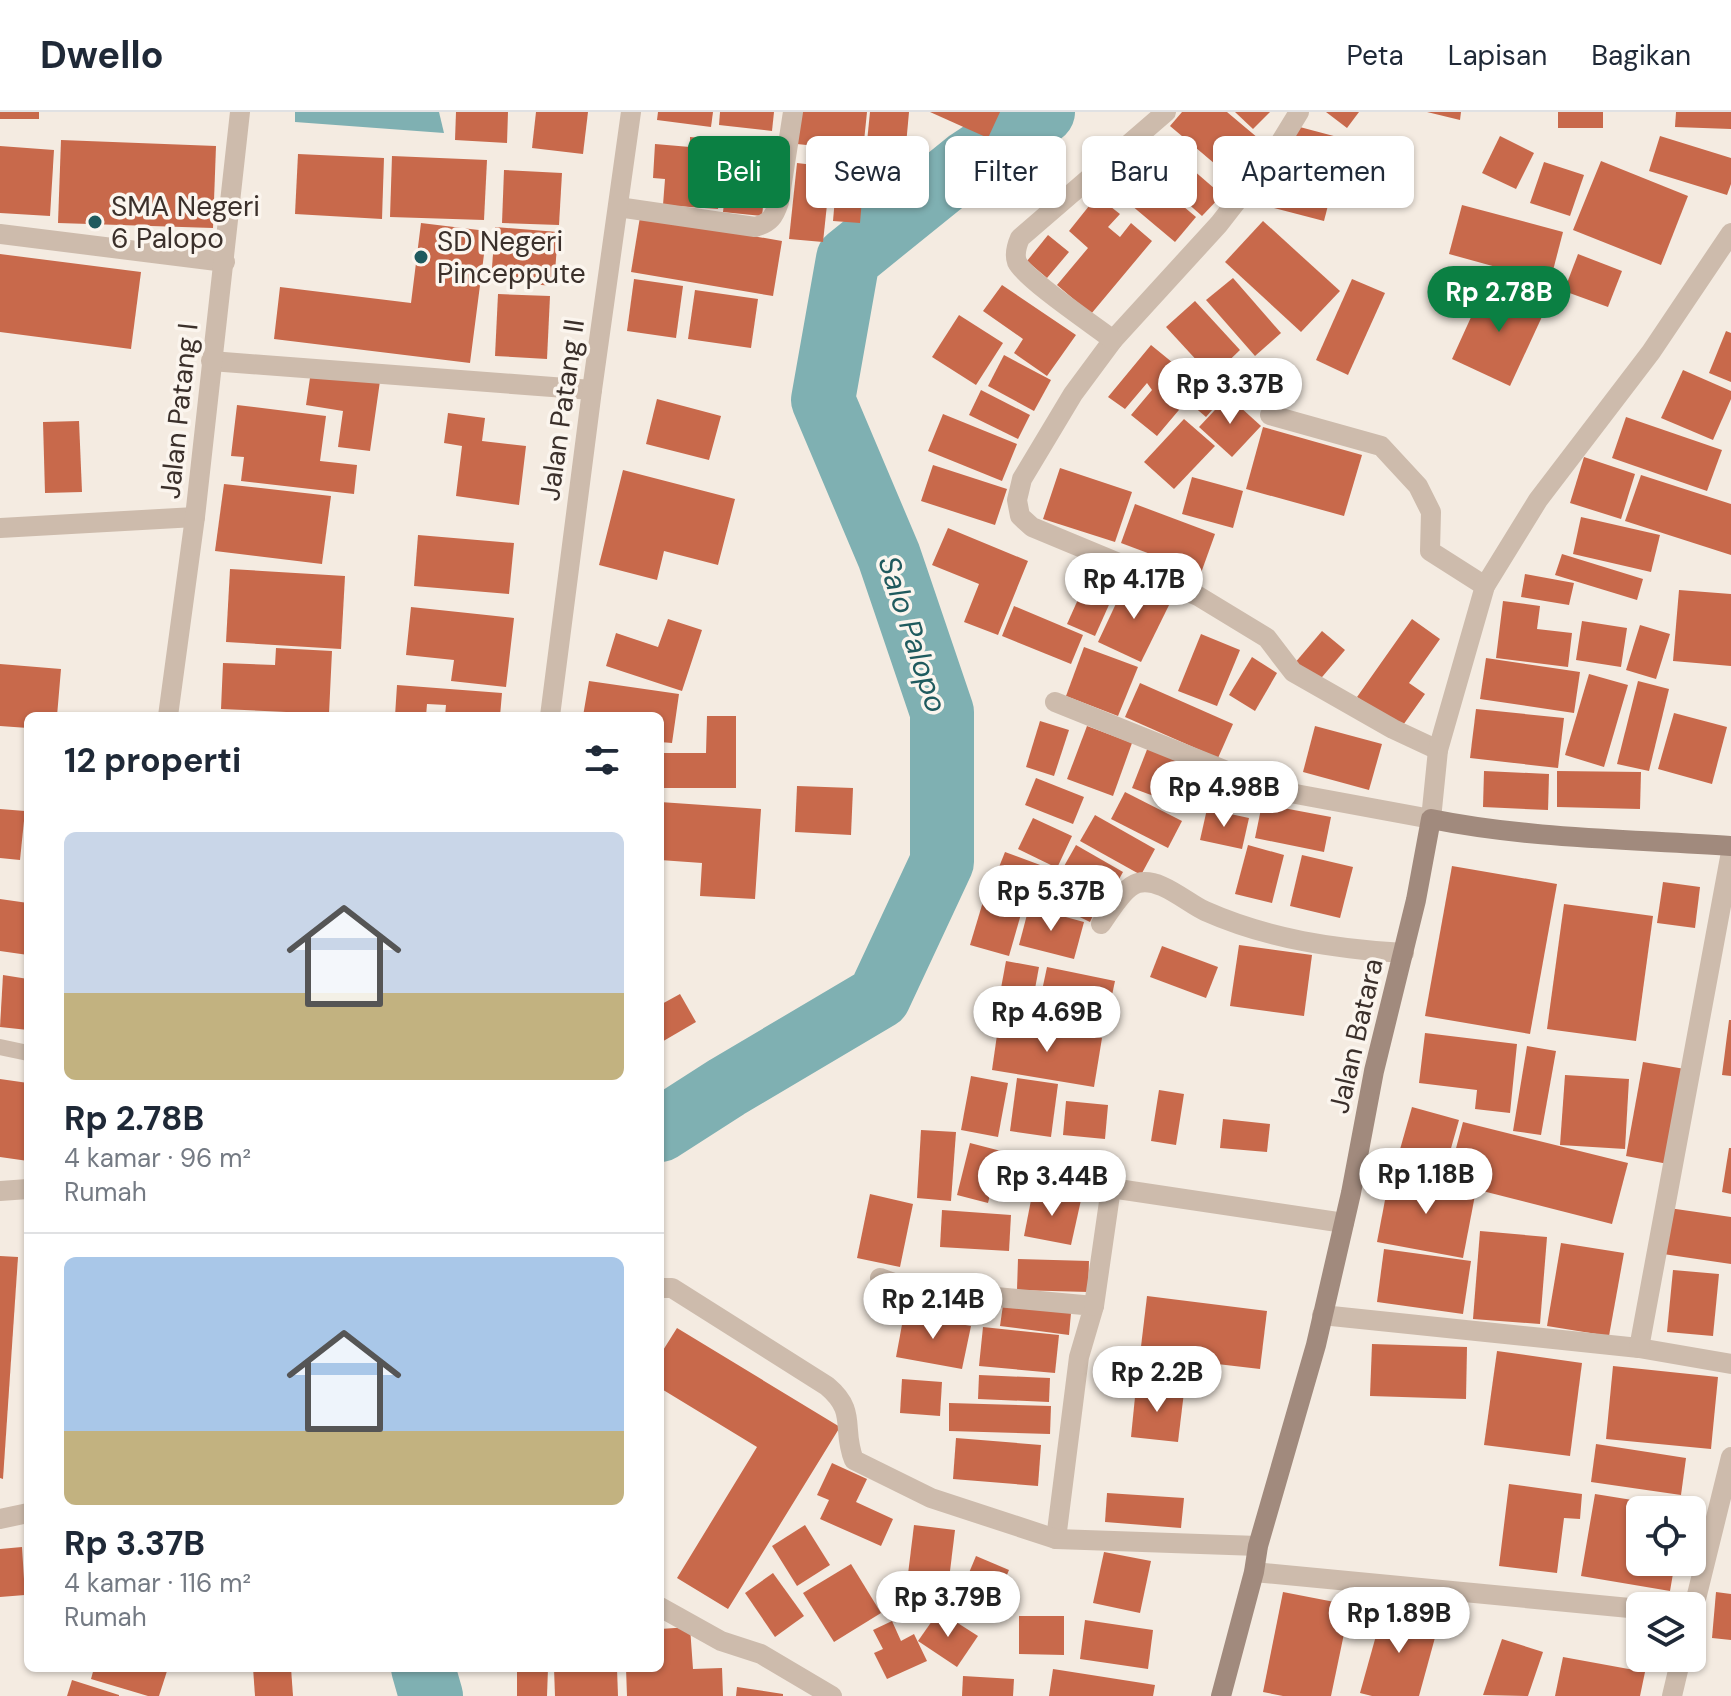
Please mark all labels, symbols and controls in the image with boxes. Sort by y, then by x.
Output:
text: Dwello [40,30,164,80]
text: Peta [1347,37,1404,74]
text: Lapisan [1448,37,1547,74]
text: Bagikan [1591,37,1691,74]
chip: Beli [688,136,790,208]
chip: Sewa [806,136,929,208]
chip: Filter [945,136,1066,208]
chip: Baru [1082,136,1197,208]
chip: Apartemen [1213,136,1414,208]
place label: SMA Negeri 6 Palopo [111,188,260,257]
marker: SMA Negeri 6 Palopo [86,213,104,231]
place label: SD Negeri Pinceppute [437,223,586,292]
marker: SD Negeri Pinceppute [412,248,430,266]
pin: Rp 2.78B [1416,266,1582,334]
text: Rp 2.78B [1445,275,1553,309]
street label: Jalan Patang II [531,317,593,503]
street label: Jalan Patang I [151,321,207,501]
pin: Rp 3.37B [1147,358,1313,426]
text: Rp 3.37B [1176,367,1284,401]
water label: Salo Palopo [869,551,957,717]
pin: Rp 4.17B [1051,553,1217,621]
text: Rp 4.17B [1083,562,1185,596]
text: 12 properti [64,738,241,783]
icon: filters [580,738,624,782]
pin: Rp 4.98B [1141,761,1307,829]
text: Rp 4.98B [1168,770,1280,804]
pin: Rp 5.37B [968,865,1134,933]
text: Rp 5.37B [997,874,1105,908]
icon: home [272,884,416,1028]
street label: Jalan Batara [1320,955,1392,1117]
pin: Rp 4.69B [964,986,1130,1054]
text: Rp 4.69B [991,995,1103,1029]
text: Rp 2.78B [64,1096,204,1141]
text: 4 kamar · 96 m² [64,1141,251,1175]
pin: Rp 1.18B [1343,1148,1509,1216]
pin: Rp 3.44B [969,1150,1135,1218]
text: Rp 1.18B [1377,1157,1475,1191]
text: Rp 3.44B [996,1159,1108,1193]
text: Rumah [64,1175,147,1209]
pin: Rp 2.14B [850,1273,1016,1341]
text: Rp 2.14B [881,1282,985,1316]
icon: home [272,1309,416,1453]
pin: Rp 2.2B [1083,1346,1231,1414]
text: Rp 2.2B [1111,1355,1203,1389]
map controls [1626,1496,1706,1672]
button: locate [1626,1496,1706,1576]
text: Rp 3.37B [64,1521,205,1566]
text: 4 kamar · 116 m² [64,1566,251,1600]
pin: Rp 3.79B [865,1571,1031,1639]
text: Rp 3.79B [894,1580,1002,1614]
pin: Rp 1.89B [1316,1587,1482,1655]
button: layers [1626,1592,1706,1672]
text: Rp 1.89B [1347,1596,1451,1630]
text: Rumah [64,1600,147,1634]

